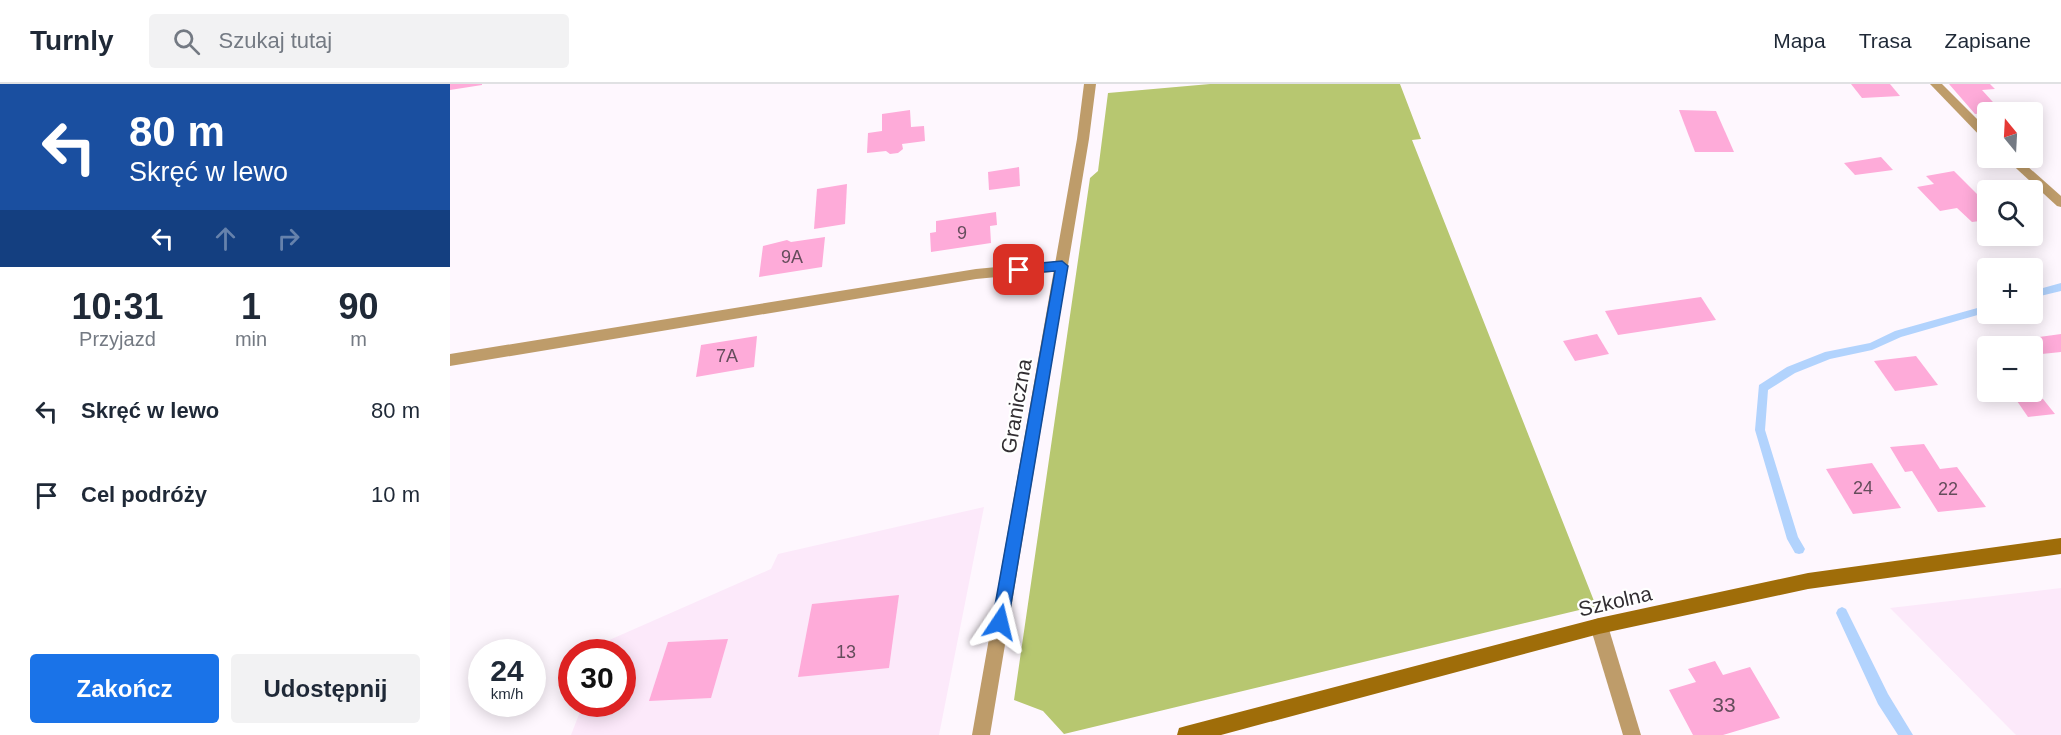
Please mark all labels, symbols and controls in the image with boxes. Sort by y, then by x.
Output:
search box [149,14,569,68]
text: Turnly [30,25,113,56]
icon: search [170,25,203,58]
text: Szukaj tutaj [218,28,332,53]
text: Mapa [1773,29,1826,52]
text: Trasa [1859,29,1912,52]
text: Zapisane [1945,29,2031,52]
north arrow [1977,102,2043,168]
map controls [1977,102,2043,402]
icon: left [30,108,108,186]
text: 80 m [129,108,225,155]
text: Skręć w lewo [129,157,288,187]
button: search [1977,180,2043,246]
icon: left [146,222,179,255]
icon: ahead [209,222,242,255]
icon: right [272,222,305,255]
house number: 9 [957,223,967,243]
pin [993,244,1044,295]
house number: 9A [781,247,803,267]
icon: arrive [1002,253,1035,286]
button: + [1977,258,2043,324]
text: 10:31 [71,286,163,327]
text: 1 [241,286,261,327]
text: 90 [339,286,379,327]
text: Przyjazd [79,328,156,350]
text: min [235,328,267,350]
text: m [350,328,367,350]
button: − [1977,336,2043,402]
house number: 7A [716,346,738,366]
street label: Graniczna [996,357,1036,455]
icon: left [30,395,63,428]
text: Skręć w lewo [81,398,219,423]
text: 80 m [371,398,420,423]
house number: 24 [1853,478,1873,498]
icon: arrive [30,479,63,512]
house number: 22 [1938,479,1958,499]
text: Cel podróży [81,482,207,507]
text: 10 m [371,482,420,507]
street label: Szkolna [1576,581,1654,621]
position arrow [968,590,1032,654]
speed limit sign: 30 [558,639,636,717]
house number: 13 [836,642,856,662]
button: Zakończ [30,654,219,723]
button: Udostępnij [231,654,420,723]
text: 24 [490,654,524,687]
text: km/h [491,685,523,702]
house number: 33 [1712,693,1736,716]

